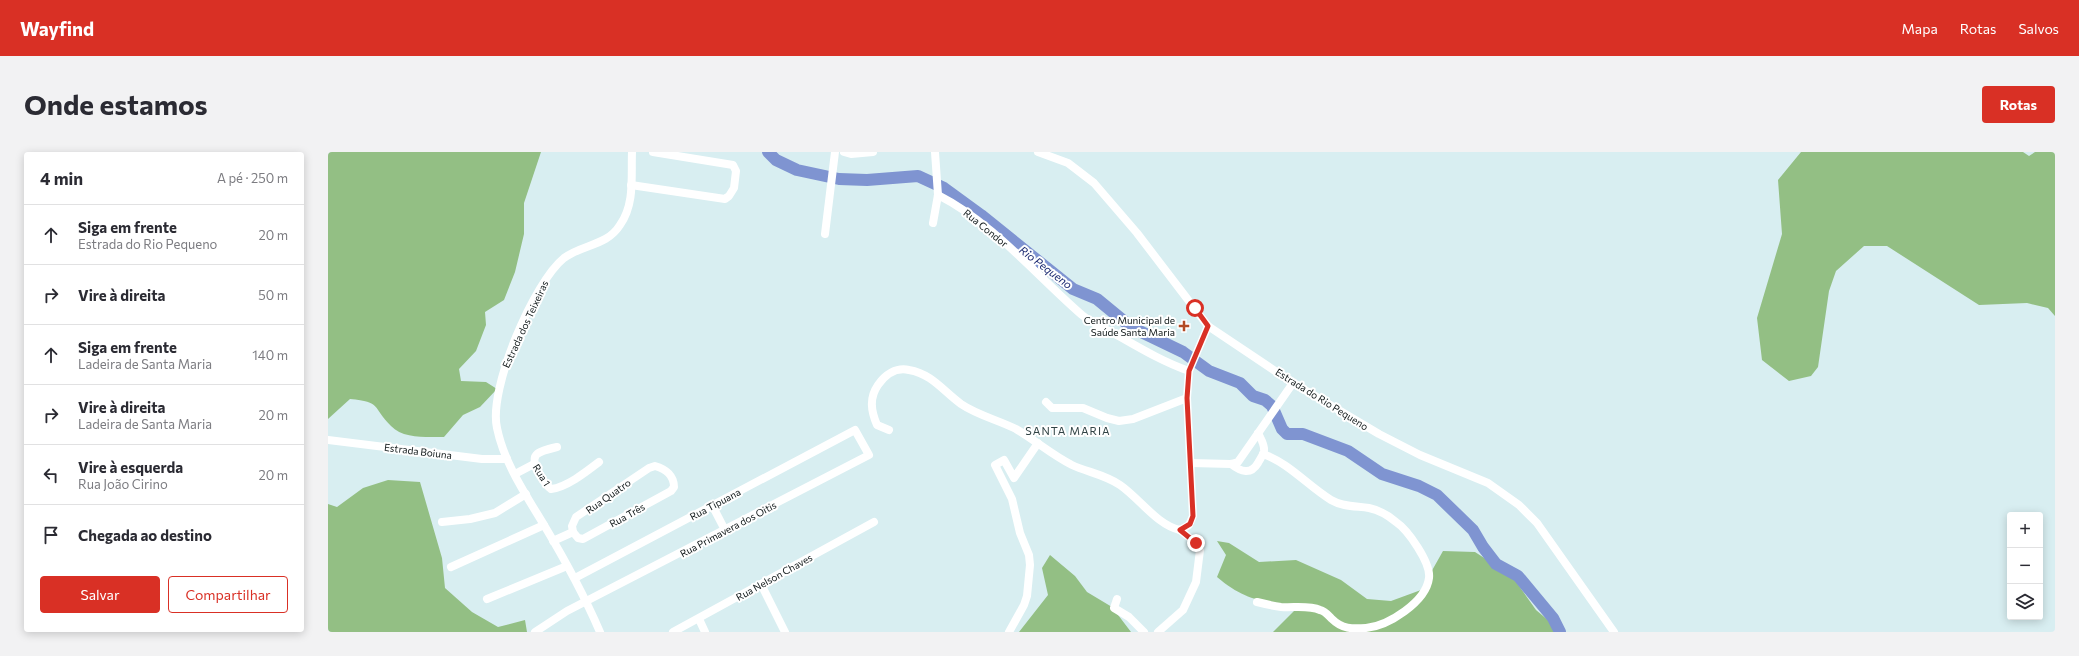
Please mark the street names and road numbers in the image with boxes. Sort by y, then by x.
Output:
street label: Rua Condor [961,206,1011,250]
street label: Estrada dos Teixeiras [500,278,551,369]
street label: Estrada do Rio Pequeno [1273,366,1371,432]
street label: Estrada Boiuna [383,441,453,461]
street label: Rua 1 [531,462,553,488]
street label: Rua Quatro [583,476,633,516]
street label: Rua Tipuana [687,486,743,522]
street label: Rua Primavera dos Oitis [678,498,779,560]
street label: Rua Três [607,500,647,530]
street label: Rua Nelson Chaves [734,551,815,603]

